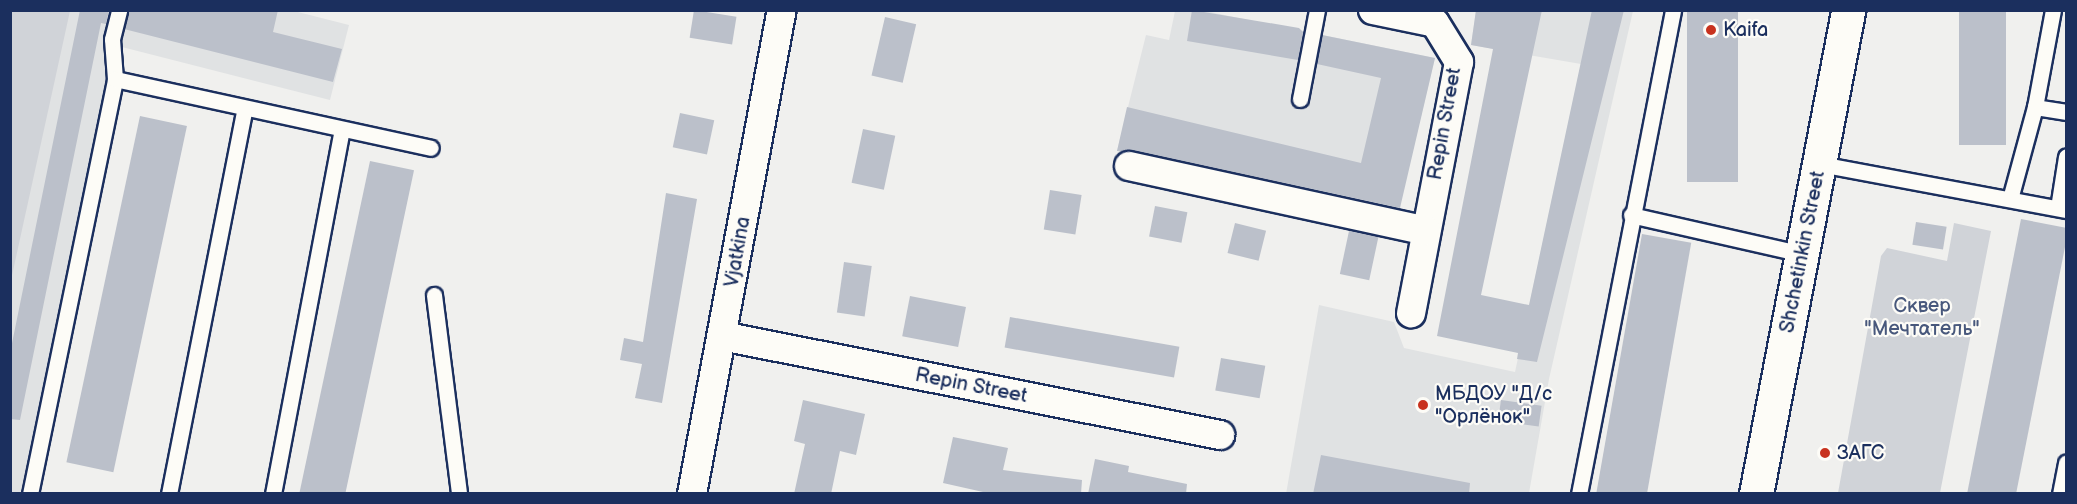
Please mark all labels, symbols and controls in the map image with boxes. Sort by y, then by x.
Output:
place label: Kaifa [1723,18,1768,42]
marker: Kaifa [1704,23,1718,37]
street label: Repin Street [1423,66,1467,182]
street label: Shchetinkin Street [1775,169,1831,335]
street label: Vjatkina [720,215,756,289]
park label: Сквер "Мечтатель" [1864,294,1980,341]
street label: Repin Street [913,363,1029,409]
place label: МБДОУ "Д/с "Орлёнок" [1435,382,1552,429]
marker: МБДОУ "Д/с "Орлёнок" [1416,398,1430,412]
place label: ЗАГС [1837,441,1884,465]
marker: ЗАГС [1818,446,1832,460]

